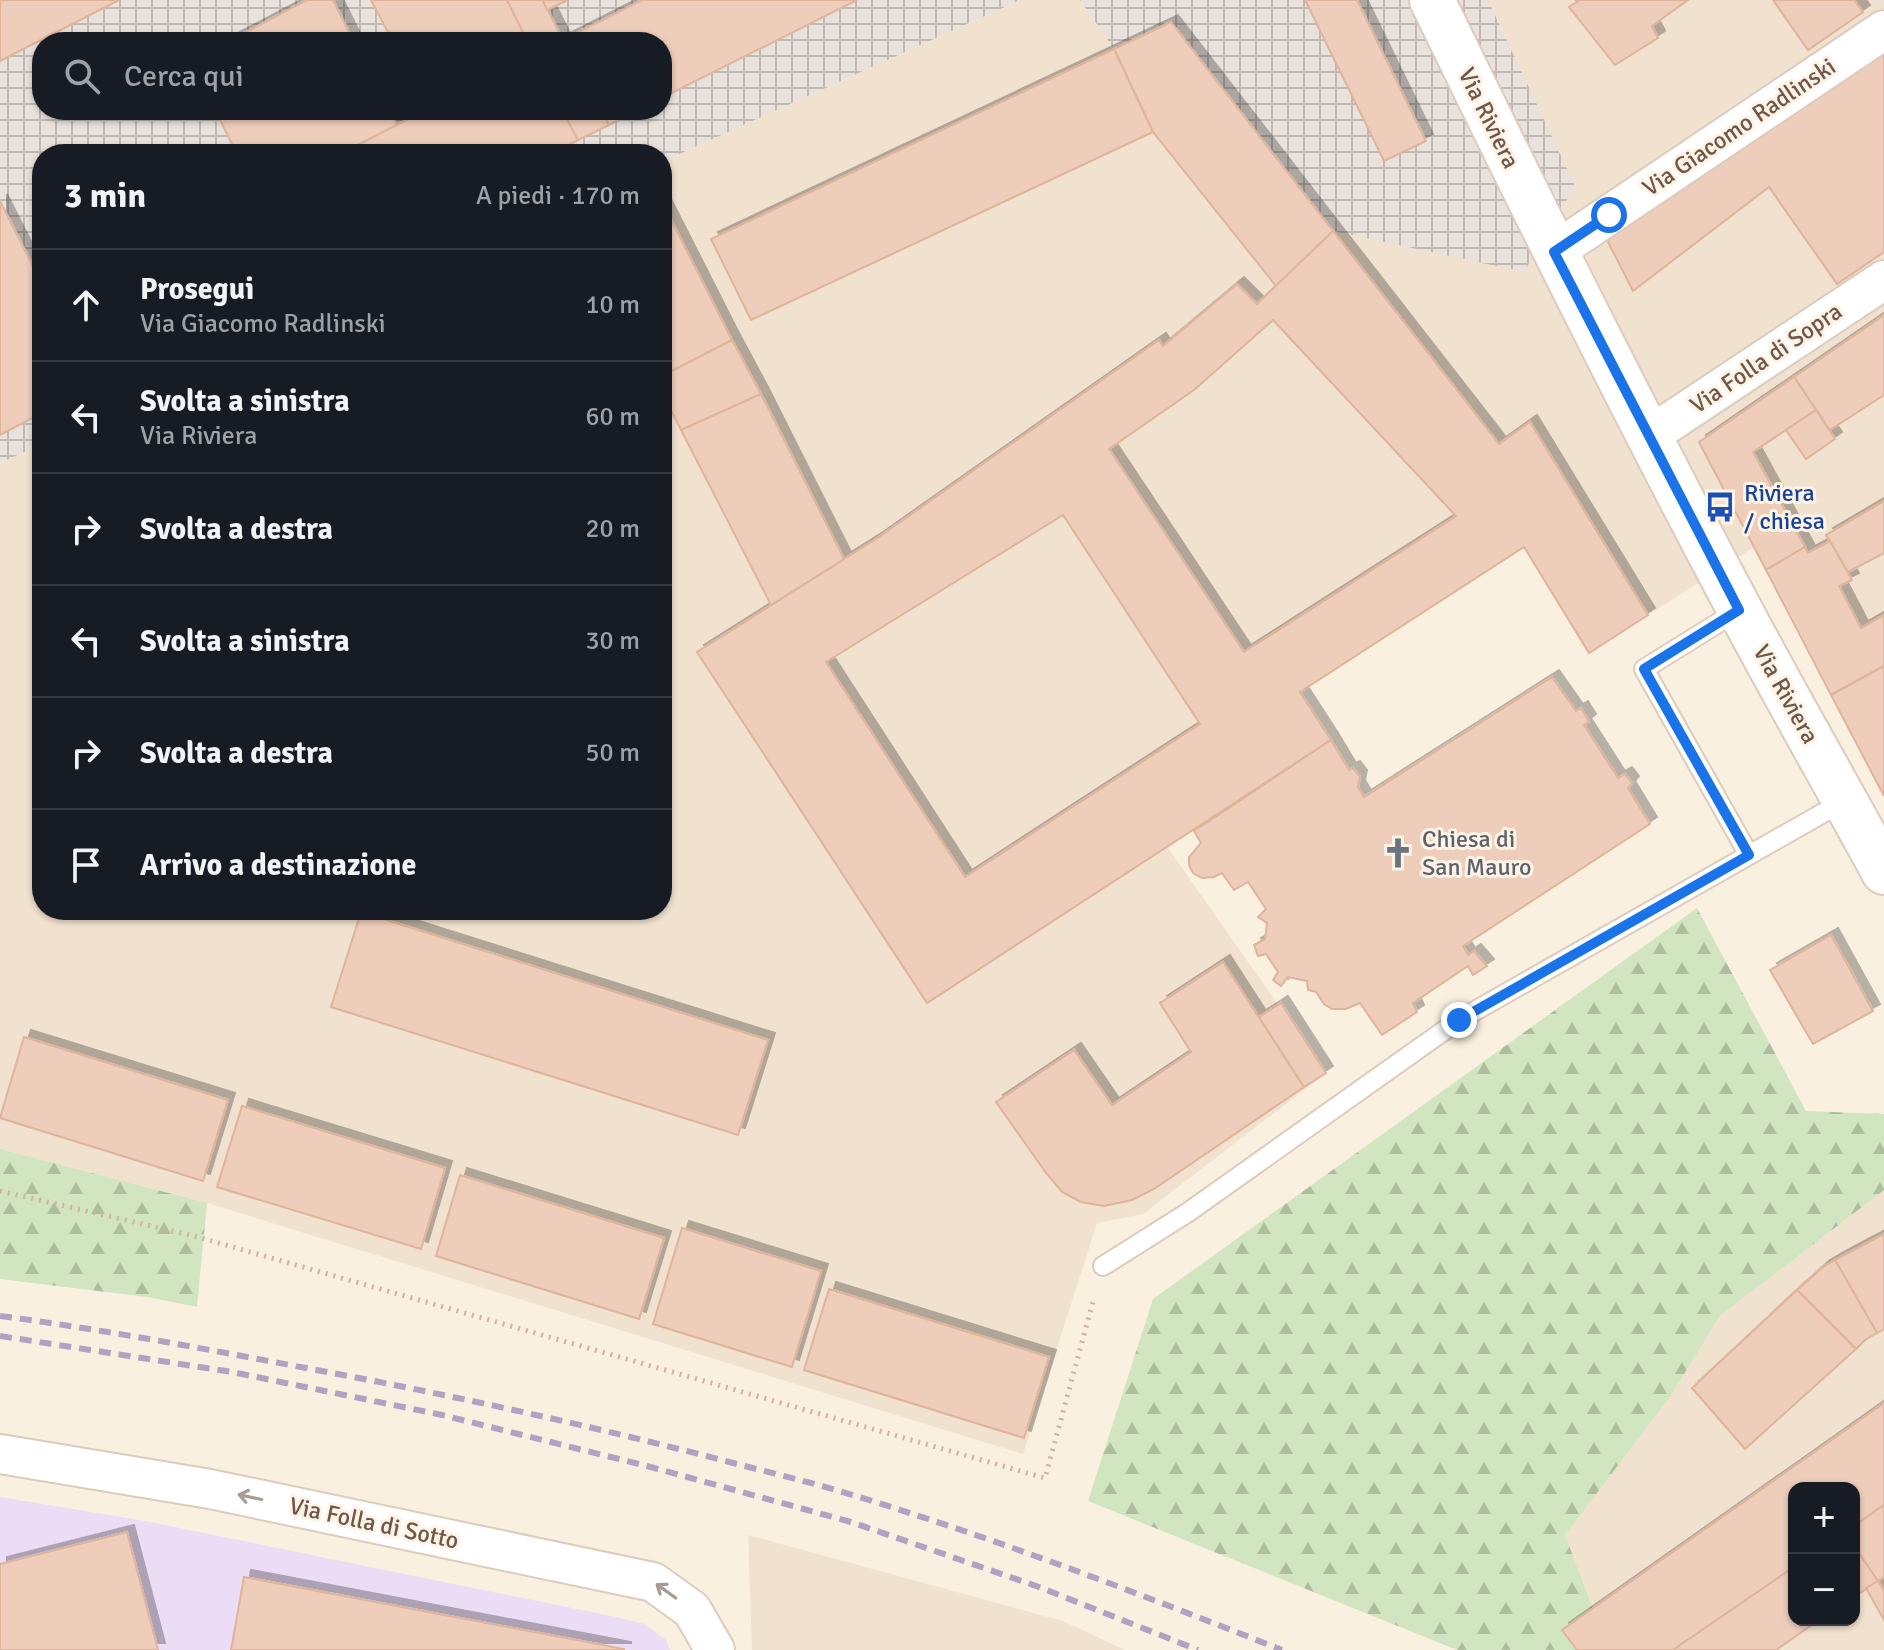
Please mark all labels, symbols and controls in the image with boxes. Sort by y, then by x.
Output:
search box [32,32,672,120]
street label: Via Giacomo Radlinski [1637,51,1841,203]
icon: search [60,54,104,98]
text: Cerca qui [124,58,244,95]
street label: Via Riviera [1452,63,1526,173]
text: 3 min [64,175,146,217]
text: A piedi · 170 m [476,180,640,212]
route start [1591,197,1627,233]
text: Prosegui [140,271,254,308]
icon: ahead [64,283,108,327]
text: 10 m [585,289,640,321]
street label: Via Folla di Sopra [1684,296,1848,420]
text: Via Giacomo Radlinski [140,308,386,340]
text: Svolta a sinistra [140,383,350,420]
icon: left [64,395,108,439]
text: 60 m [585,401,640,433]
text: Via Riviera [140,420,257,452]
place label: Riviera / chiesa [1744,478,1825,536]
bus stop icon: Riviera / chiesa [1703,490,1737,524]
icon: right [64,507,108,551]
text: Svolta a destra [140,511,333,548]
text: 20 m [585,513,640,545]
icon: left [64,619,108,663]
text: Svolta a sinistra [140,623,350,660]
text: 30 m [585,625,640,657]
street label: Via Riviera [1747,639,1825,749]
icon: right [64,731,108,775]
text: Svolta a destra [140,735,333,772]
text: 50 m [585,737,640,769]
place label: Chiesa di San Mauro [1422,824,1531,882]
church icon: Chiesa di San Mauro [1381,836,1415,870]
icon: arrive [64,843,108,887]
text: Arrivo a destinazione [140,847,416,884]
route end [1441,1002,1477,1038]
map controls [1788,1482,1860,1626]
button: + [1788,1482,1860,1554]
one-way arrow [238,1489,264,1504]
street label: Via Folla di Sotto [287,1490,461,1556]
button: − [1788,1554,1860,1626]
one-way arrow [656,1583,678,1600]

